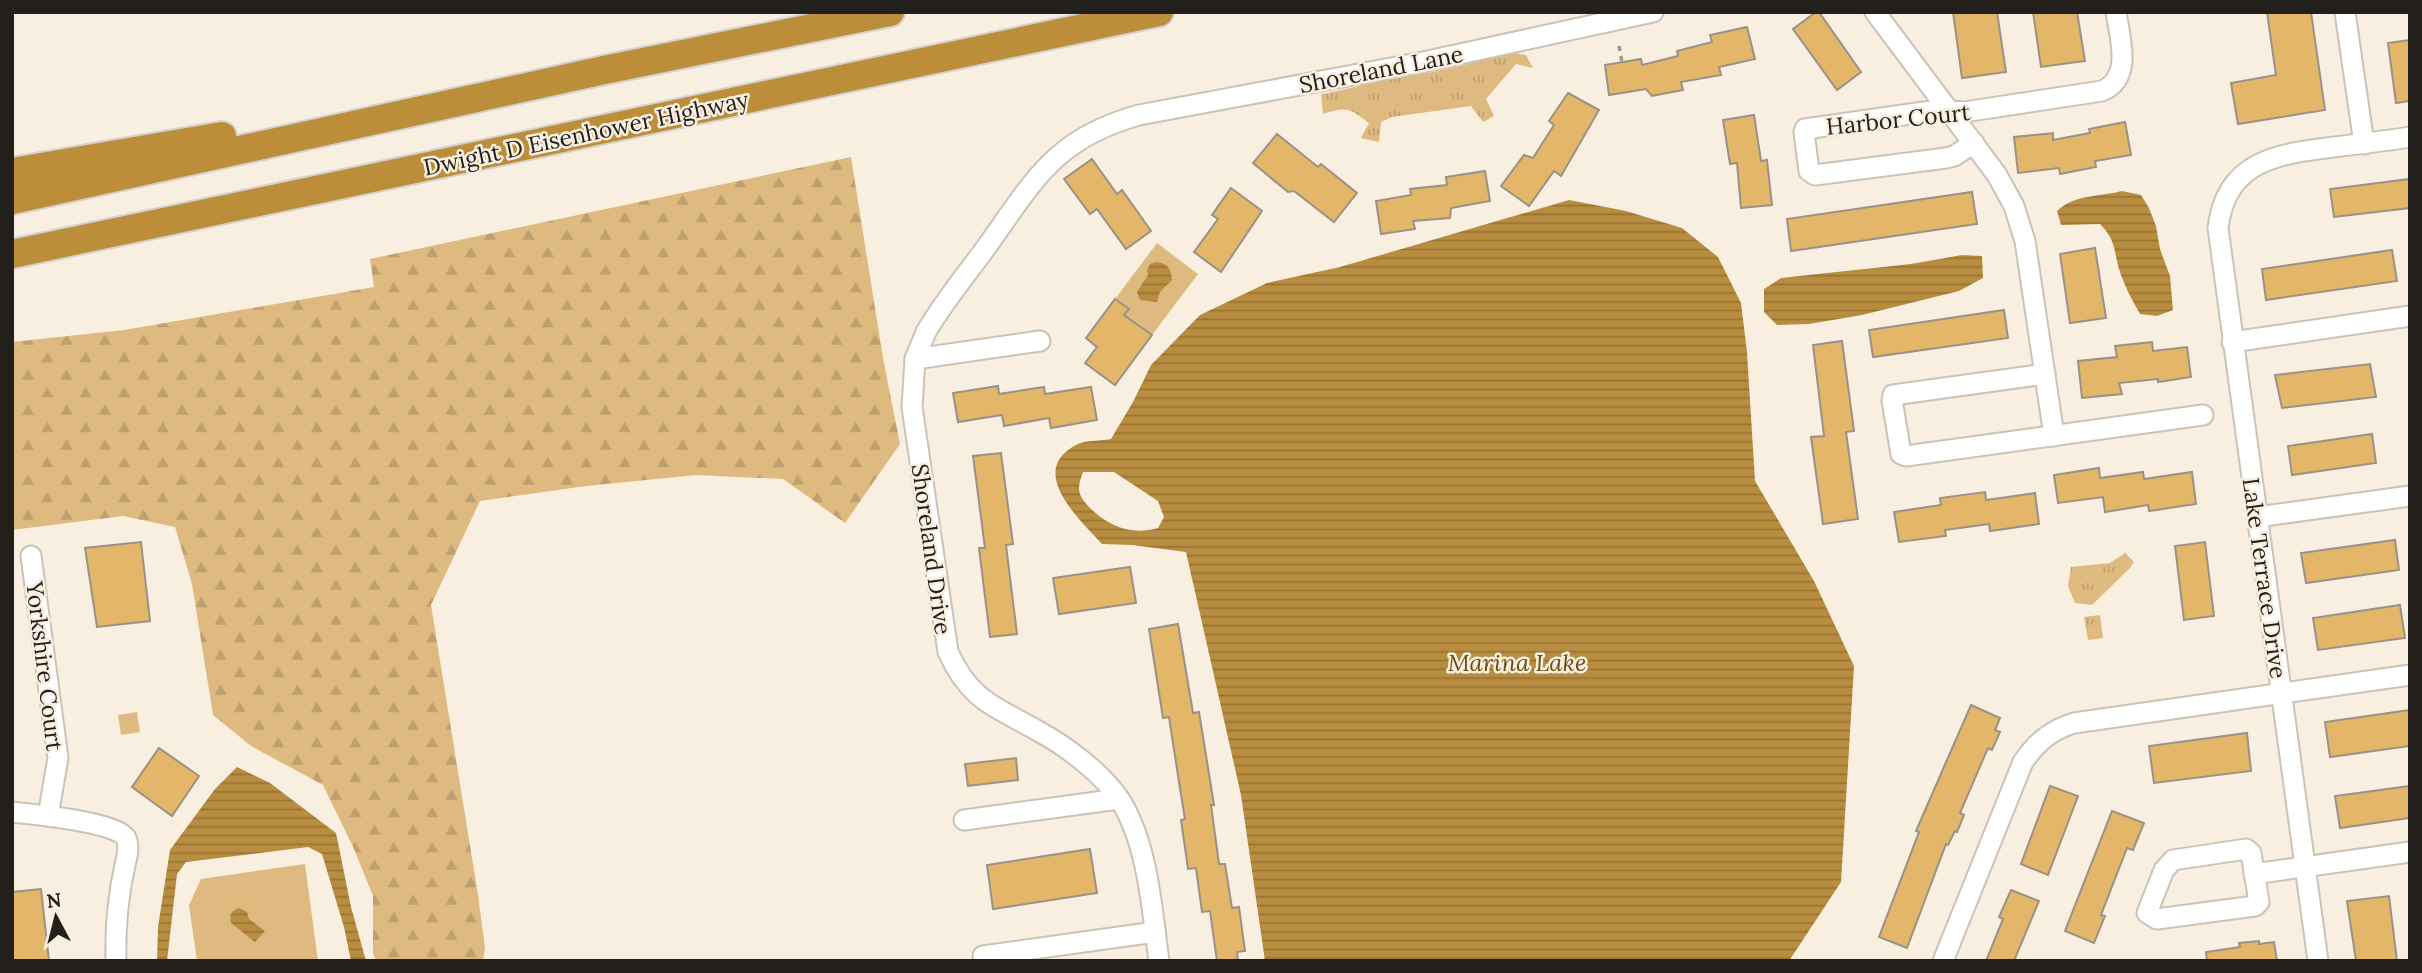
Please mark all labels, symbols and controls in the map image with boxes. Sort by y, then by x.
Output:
street label: Shoreland Lane [1296,39,1466,99]
street label: Dwight D Eisenhower Highway [421,84,752,182]
street label: Harbor Court [1825,97,1972,141]
street label: Shoreland Drive [906,462,958,636]
street label: Lake Terrace Drive [2237,476,2293,680]
street label: Yorkshire Court [20,579,70,752]
water label: Marina Lake [1448,647,1586,678]
north arrow [21,882,91,952]
text: N [45,887,63,913]

